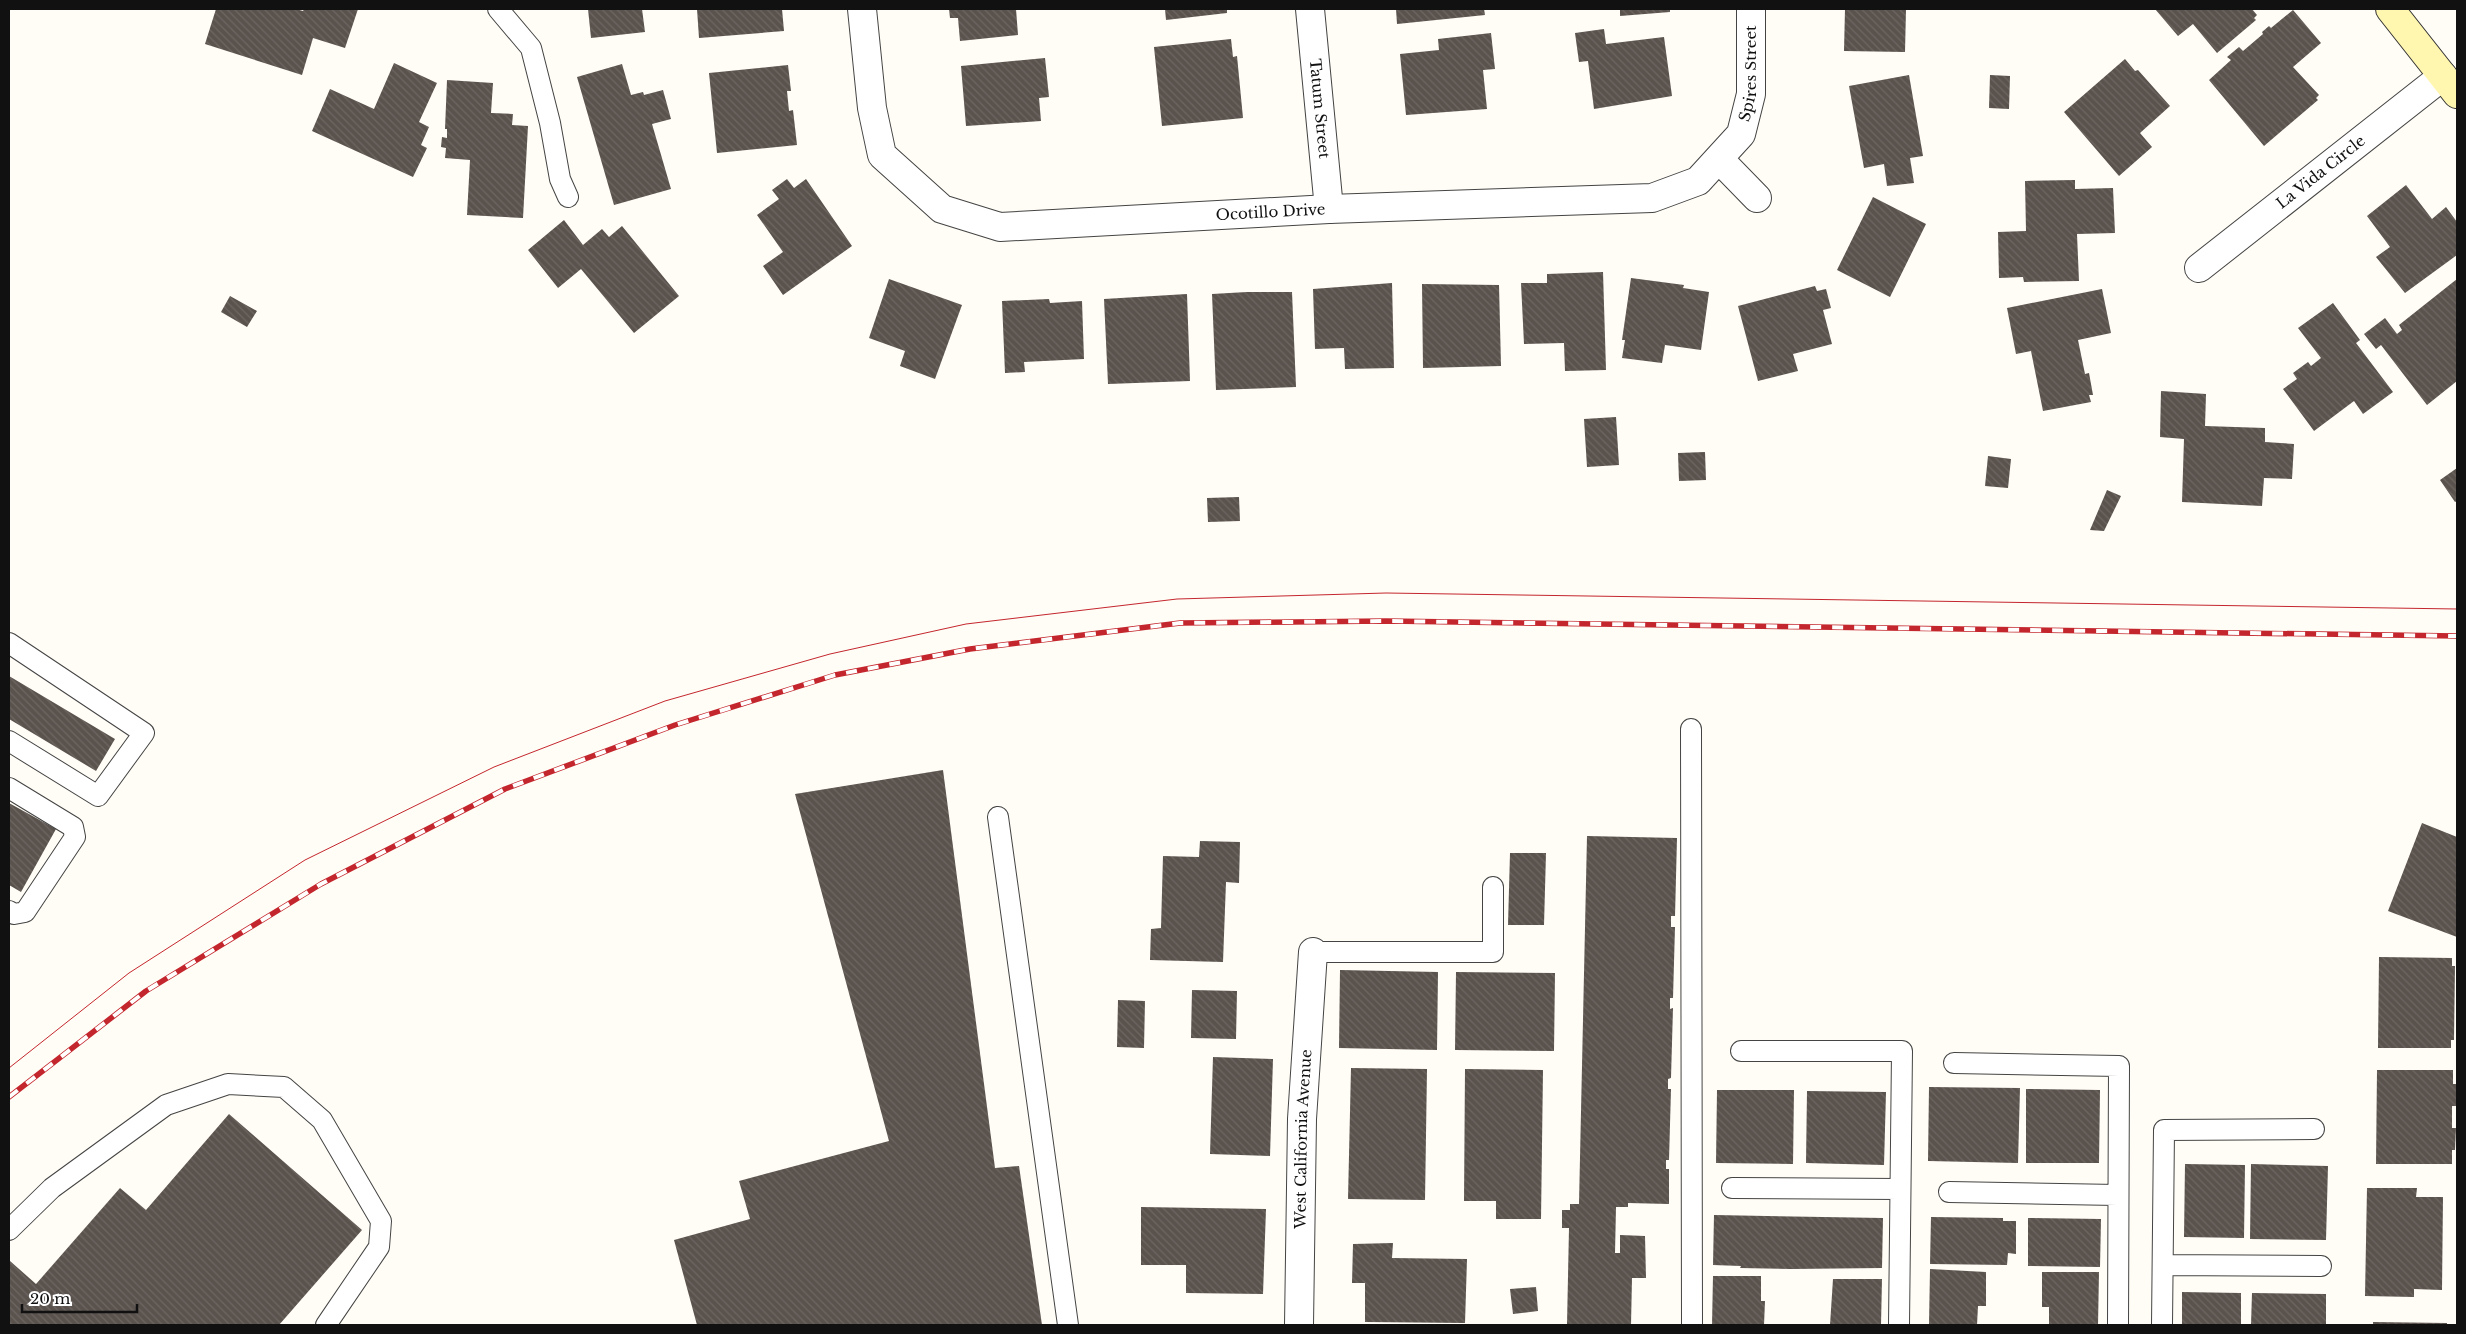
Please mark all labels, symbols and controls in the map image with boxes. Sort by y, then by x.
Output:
street label: Spires Street [1734,25,1760,123]
street label: Tatum Street [1306,58,1334,160]
street label: La Vida Circle [2272,131,2369,213]
street label: Ocotillo Drive [1215,199,1326,224]
street label: West California Avenue [1290,1049,1316,1230]
scale bar [22,1282,138,1314]
text: 20 m [30,1289,70,1308]

